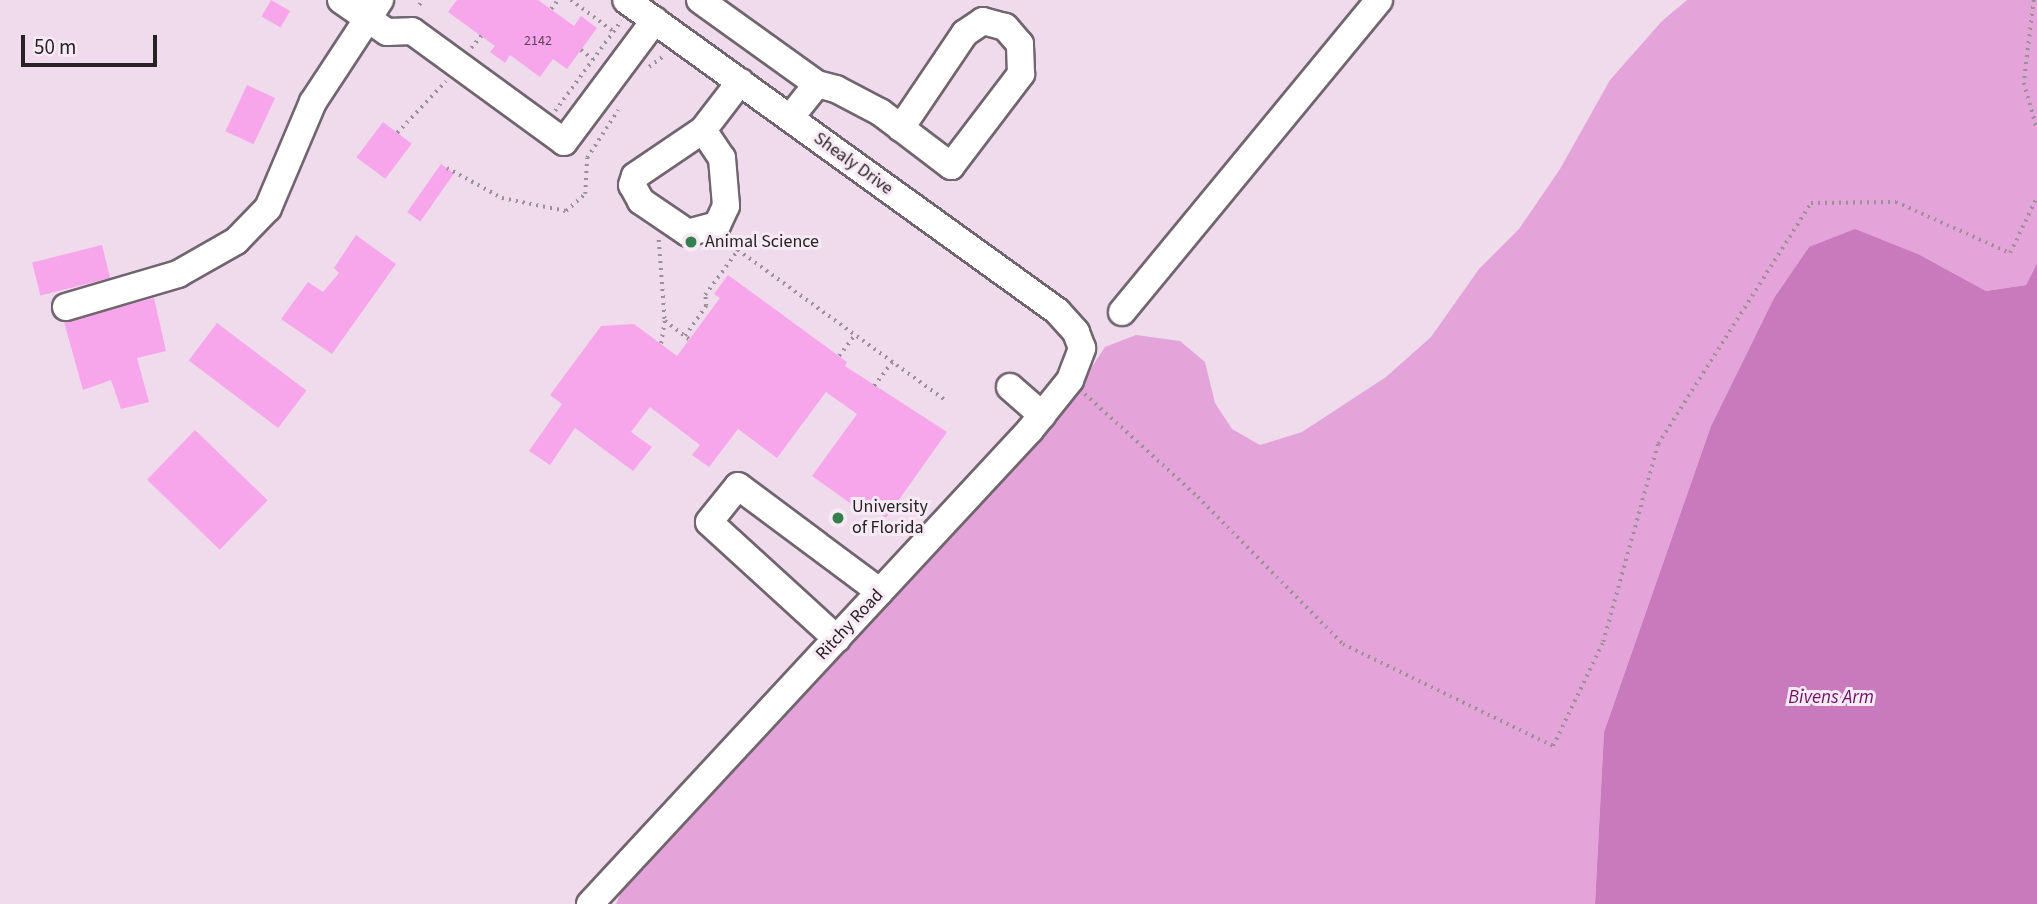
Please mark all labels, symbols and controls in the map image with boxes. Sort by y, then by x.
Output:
scale bar [24,21,161,65]
text: 50 m [34,32,76,62]
house number: 2142 [524,33,552,49]
street label: Shealy Drive [809,128,897,200]
place label: Animal Science [705,231,819,253]
marker: Animal Science [683,234,699,250]
place label: University of Florida [852,497,928,540]
marker: University of Florida [830,510,846,526]
street label: Ritchy Road [812,585,888,665]
water label: Bivens Arm [1788,687,1874,709]

